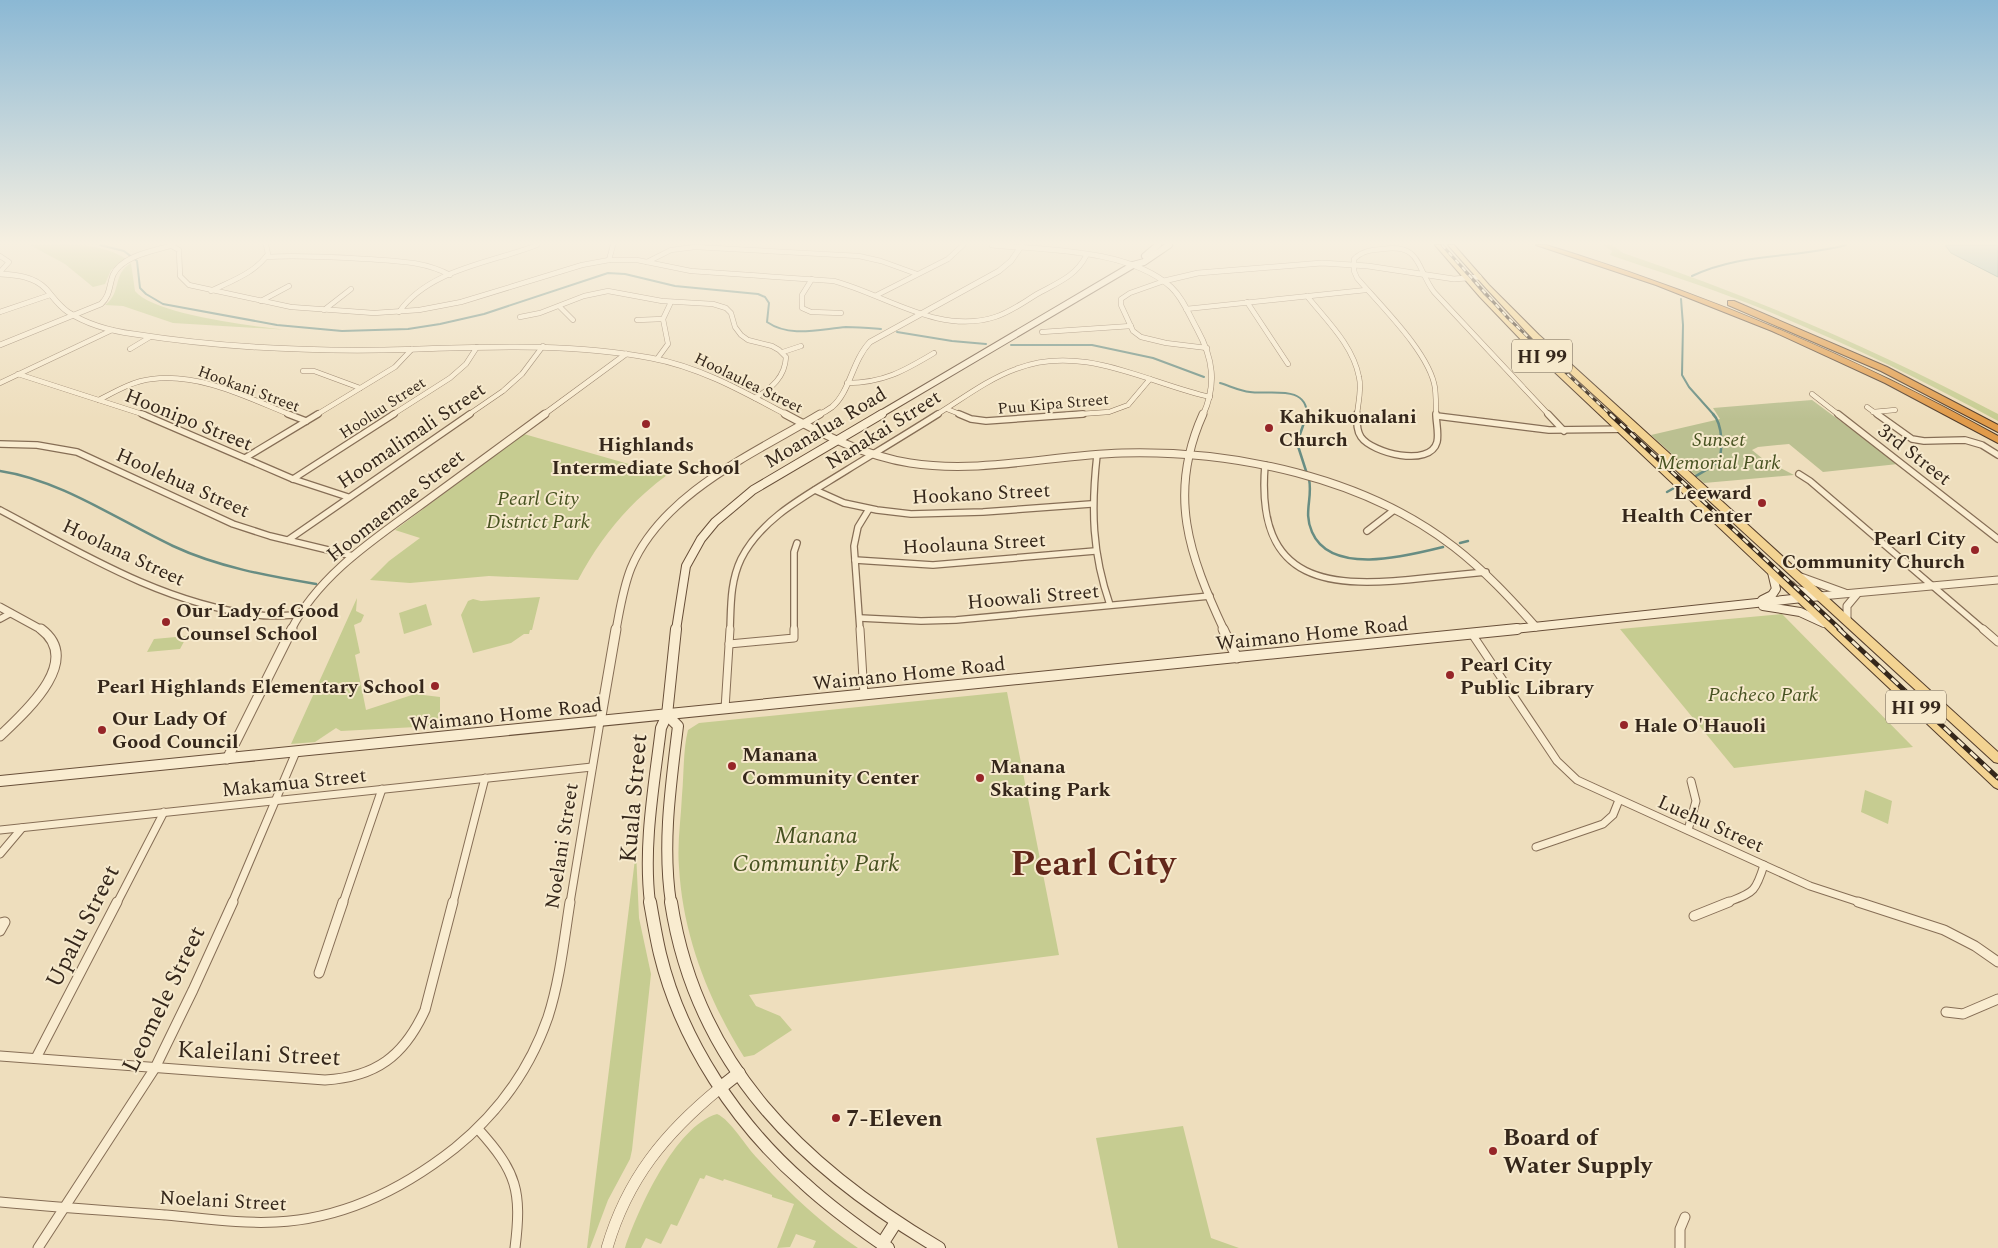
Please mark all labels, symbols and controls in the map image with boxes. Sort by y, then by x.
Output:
road number: HI 99 [1512,340,1572,372]
street label: Hoolaulea Street [690,346,807,420]
street label: Hookani Street [194,359,303,419]
street label: Hooluu Street [335,371,431,445]
street label: Hoomalimali Street [331,375,492,497]
street label: Moanalua Road [759,379,892,476]
street label: Hoonipo Street [120,381,257,459]
street label: Nanakai Street [820,382,947,477]
street label: Puu Kipa Street [997,387,1110,421]
place label: Kahikuonalani Church [1279,402,1417,455]
street label: 3rd Street [1871,416,1958,493]
marker: Highlands Intermediate School [640,418,652,430]
marker: Kahikuonalani Church [1263,422,1275,434]
park label: Sunset Memorial Park [1657,425,1781,478]
place label: Highlands Intermediate School [552,430,740,483]
street label: Hoolehua Street [111,440,254,526]
street label: Hoomaemae Street [320,442,471,569]
street label: Hookano Street [911,475,1051,513]
place label: Leeward Health Center [1621,478,1752,531]
park label: Pearl City District Park [486,484,591,537]
marker: Leeward Health Center [1756,497,1768,509]
street label: Hoolana Street [57,511,190,594]
place label: Pearl City Community Church [1782,524,1966,577]
street label: Hoolauna Street [902,525,1047,563]
marker: Pearl City Community Church [1969,544,1981,556]
street label: Hoowali Street [966,576,1100,618]
place label: Our Lady of Good Counsel School [176,596,340,649]
street label: Waimano Home Road [1214,609,1410,659]
marker: Our Lady of Good Counsel School [160,616,172,628]
street label: Waimano Home Road [811,649,1007,699]
place label: Pearl City Public Library [1460,650,1595,703]
marker: Pearl City Public Library [1444,669,1456,681]
place label: Pearl Highlands Elementary School [96,672,425,702]
marker: Pearl Highlands Elementary School [429,680,441,692]
park label: Pacheco Park [1708,680,1819,710]
street label: Waimano Home Road [408,690,604,740]
road number: HI 99 [1886,690,1946,724]
place label: Our Lady Of Good Council [112,704,239,757]
place label: Hale O'Hauoli [1634,711,1766,741]
marker: Hale O'Hauoli [1618,719,1630,731]
marker: Our Lady Of Good Council [96,724,108,736]
street label: Kuala Street [610,732,658,864]
place label: Manana Community Center [742,740,919,793]
place label: Manana Skating Park [990,752,1110,805]
street label: Makamua Street [220,760,368,806]
marker: Manana Community Center [726,760,738,772]
marker: Manana Skating Park [974,772,986,784]
street label: Noelani Street [537,781,587,911]
street label: Luehu Street [1652,787,1769,861]
park label: Manana Community Park [733,818,899,882]
district label: Pearl City [1010,837,1177,892]
street label: Upalu Street [36,859,129,994]
street label: Leomele Street [113,920,215,1079]
street label: Kaleilani Street [176,1032,342,1076]
place label: 7-Eleven [846,1101,943,1137]
marker: 7-Eleven [830,1112,842,1124]
place label: Board of Water Supply [1503,1120,1654,1184]
marker: Board of Water Supply [1487,1145,1499,1157]
street label: Noelani Street [158,1183,287,1219]

